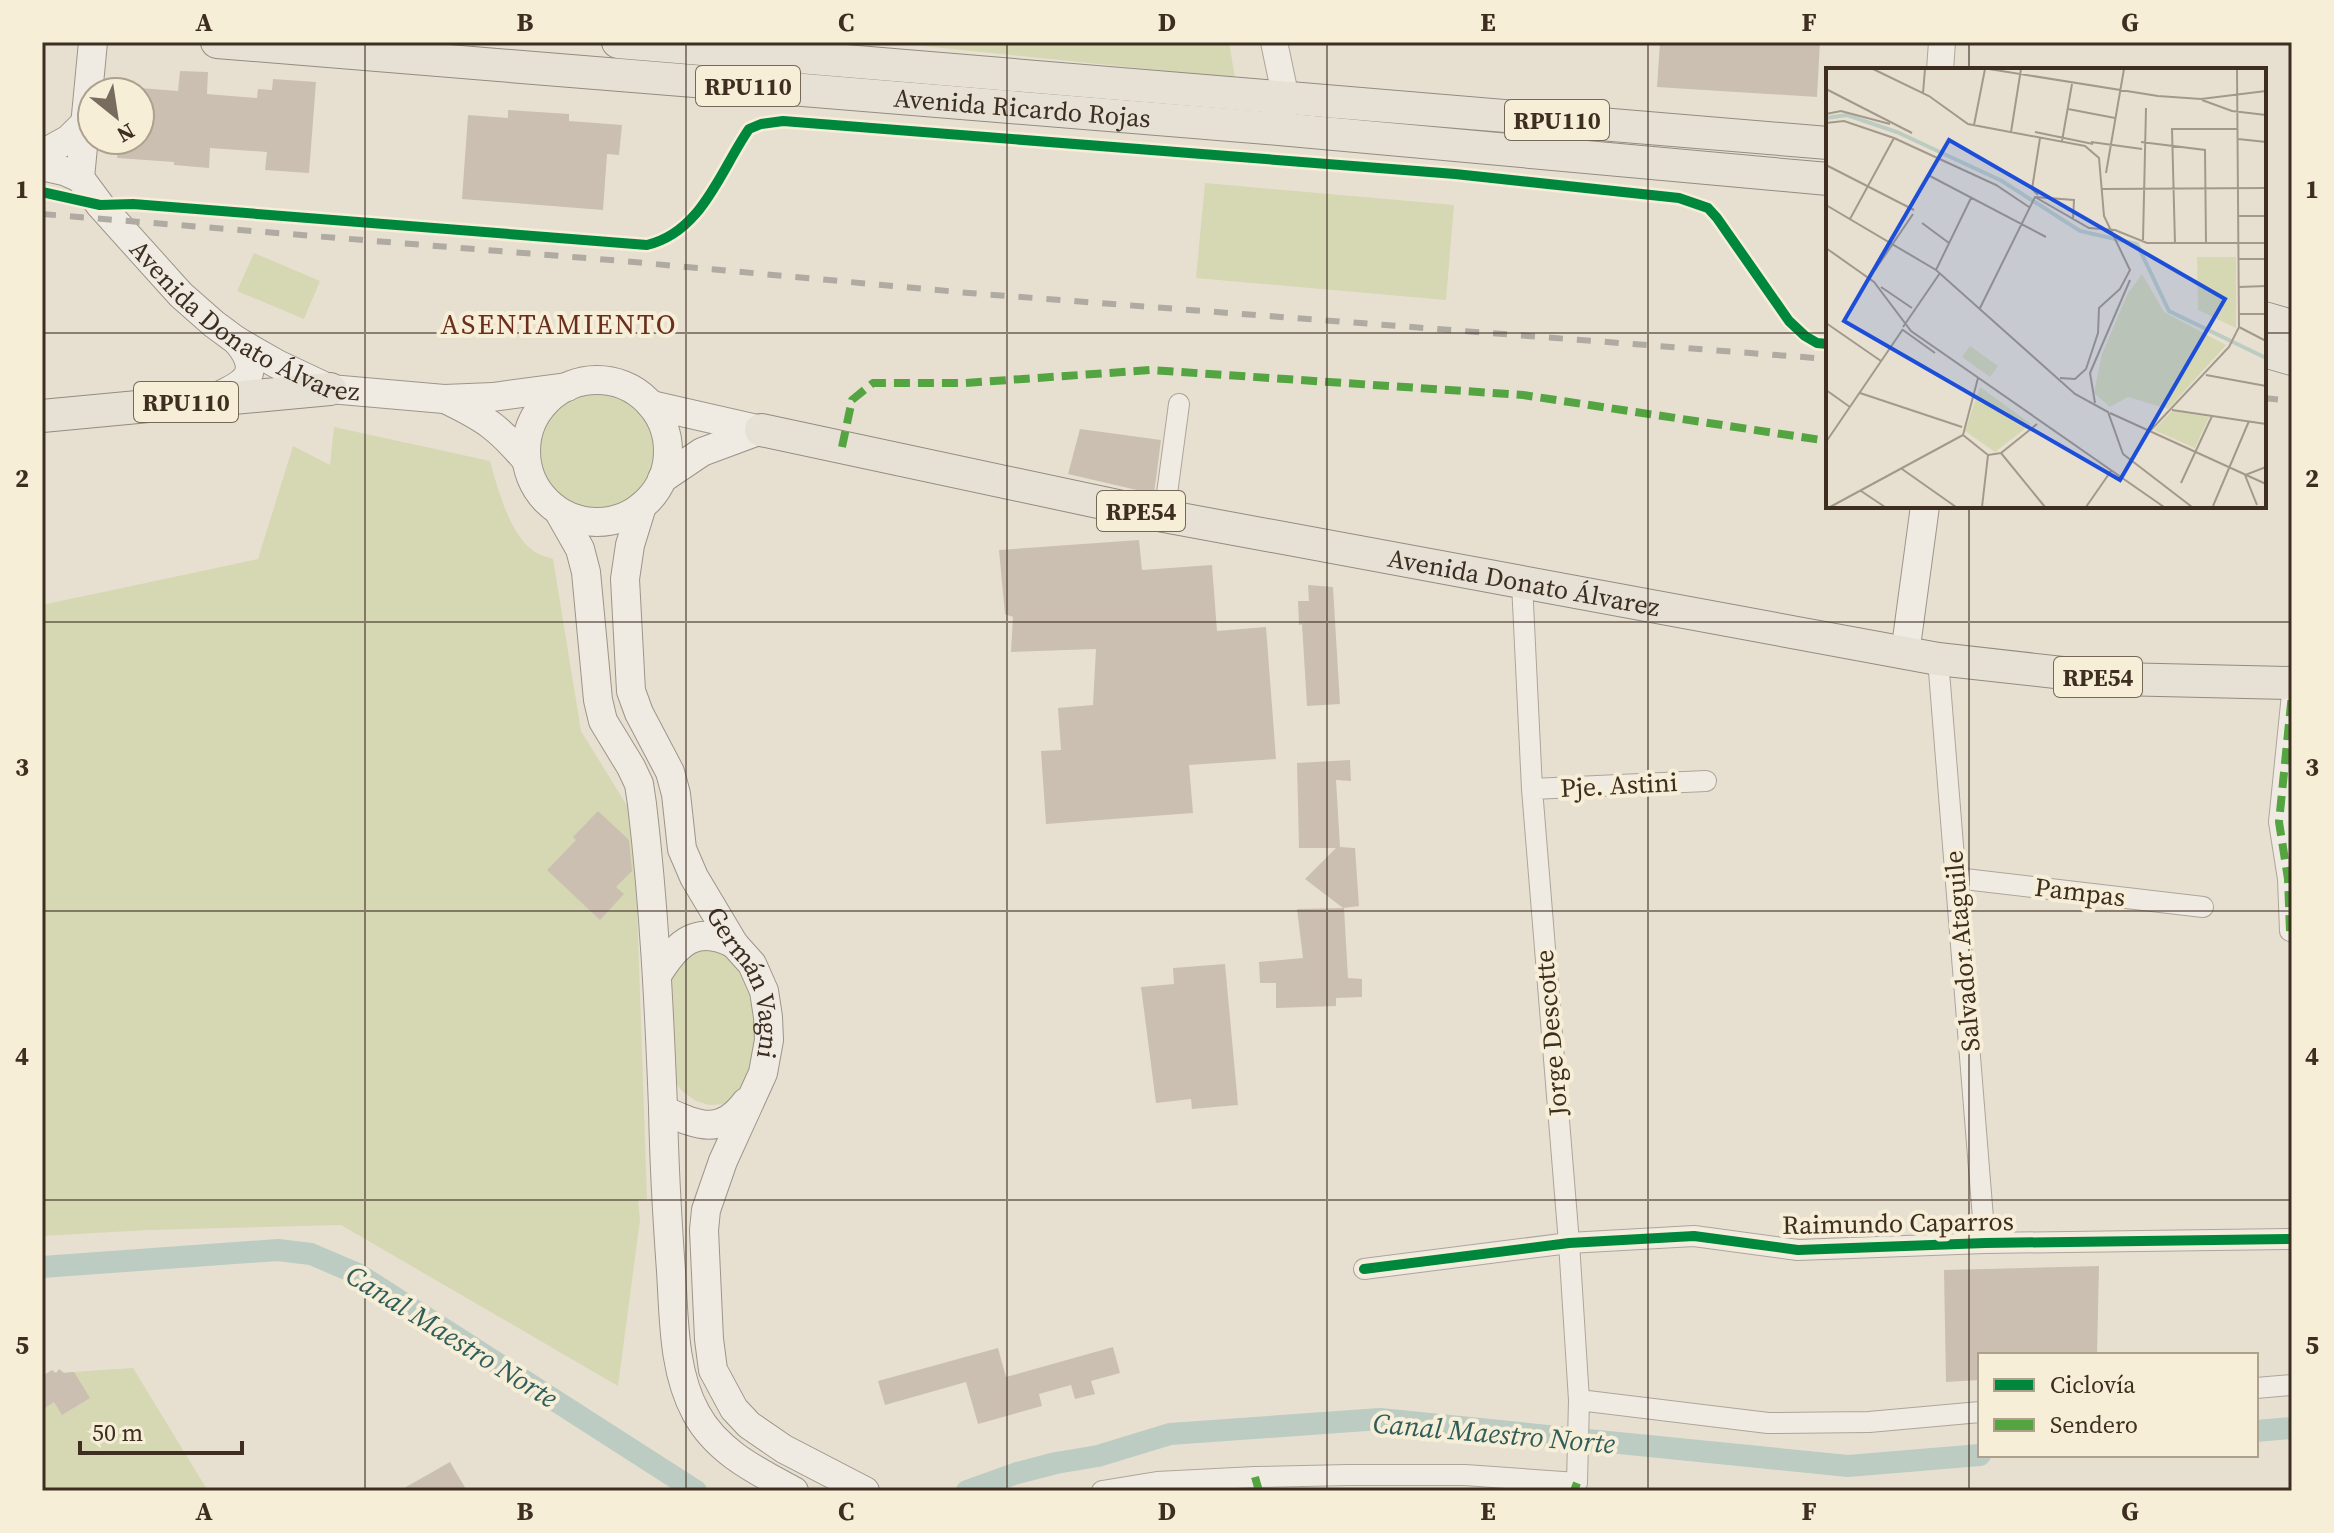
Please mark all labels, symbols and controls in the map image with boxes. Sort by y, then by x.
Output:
text: A [195,4,213,40]
text: B [517,4,534,40]
text: C [838,4,854,40]
text: D [1158,4,1176,40]
text: E [1480,4,1496,40]
text: F [1801,4,1817,40]
text: G [2121,4,2139,40]
road number: RPU110 [696,66,800,106]
inset map [1826,68,2266,508]
north arrow [76,76,156,156]
street label: Avenida Ricardo Rojas [892,80,1152,136]
road number: RPU110 [1505,100,1609,140]
text: N [112,116,140,150]
text: 1 [15,171,29,207]
text: 1 [2305,171,2319,207]
street label: Avenida Donato Álvarez [122,232,362,410]
district label: ASENTAMIENTO [441,305,677,343]
road number: RPU110 [134,382,238,422]
text: 2 [15,460,29,496]
text: 2 [2305,460,2319,496]
road number: RPE54 [1097,491,1185,531]
street label: Avenida Donato Álvarez [1385,540,1663,625]
road number: RPE54 [2054,657,2142,697]
text: 3 [15,749,29,785]
text: 3 [2305,749,2319,785]
street label: Pje. Astini [1559,764,1679,806]
street label: Salvador Ataguile [1935,849,1989,1053]
street label: Pampas [2033,869,2127,915]
street label: Germán Vagni [698,900,788,1062]
street label: Jorge Descotte [1526,948,1576,1119]
text: 4 [15,1038,29,1074]
text: 4 [2305,1038,2319,1074]
street label: Raimundo Caparros [1782,1203,2014,1243]
water label: Canal Maestro Norte [339,1256,566,1417]
text: 5 [15,1327,29,1363]
text: 5 [2305,1327,2319,1363]
legend [1978,1353,2258,1457]
text: Ciclovía [2050,1368,2136,1401]
water label: Canal Maestro Norte [1371,1403,1617,1463]
scale bar [80,1405,242,1455]
text: Sendero [2050,1408,2138,1441]
text: 50 m [92,1416,143,1449]
text: A [195,1493,213,1529]
text: B [517,1493,534,1529]
text: C [838,1493,854,1529]
text: D [1158,1493,1176,1529]
text: E [1480,1493,1496,1529]
text: F [1801,1493,1817,1529]
text: G [2121,1493,2139,1529]

